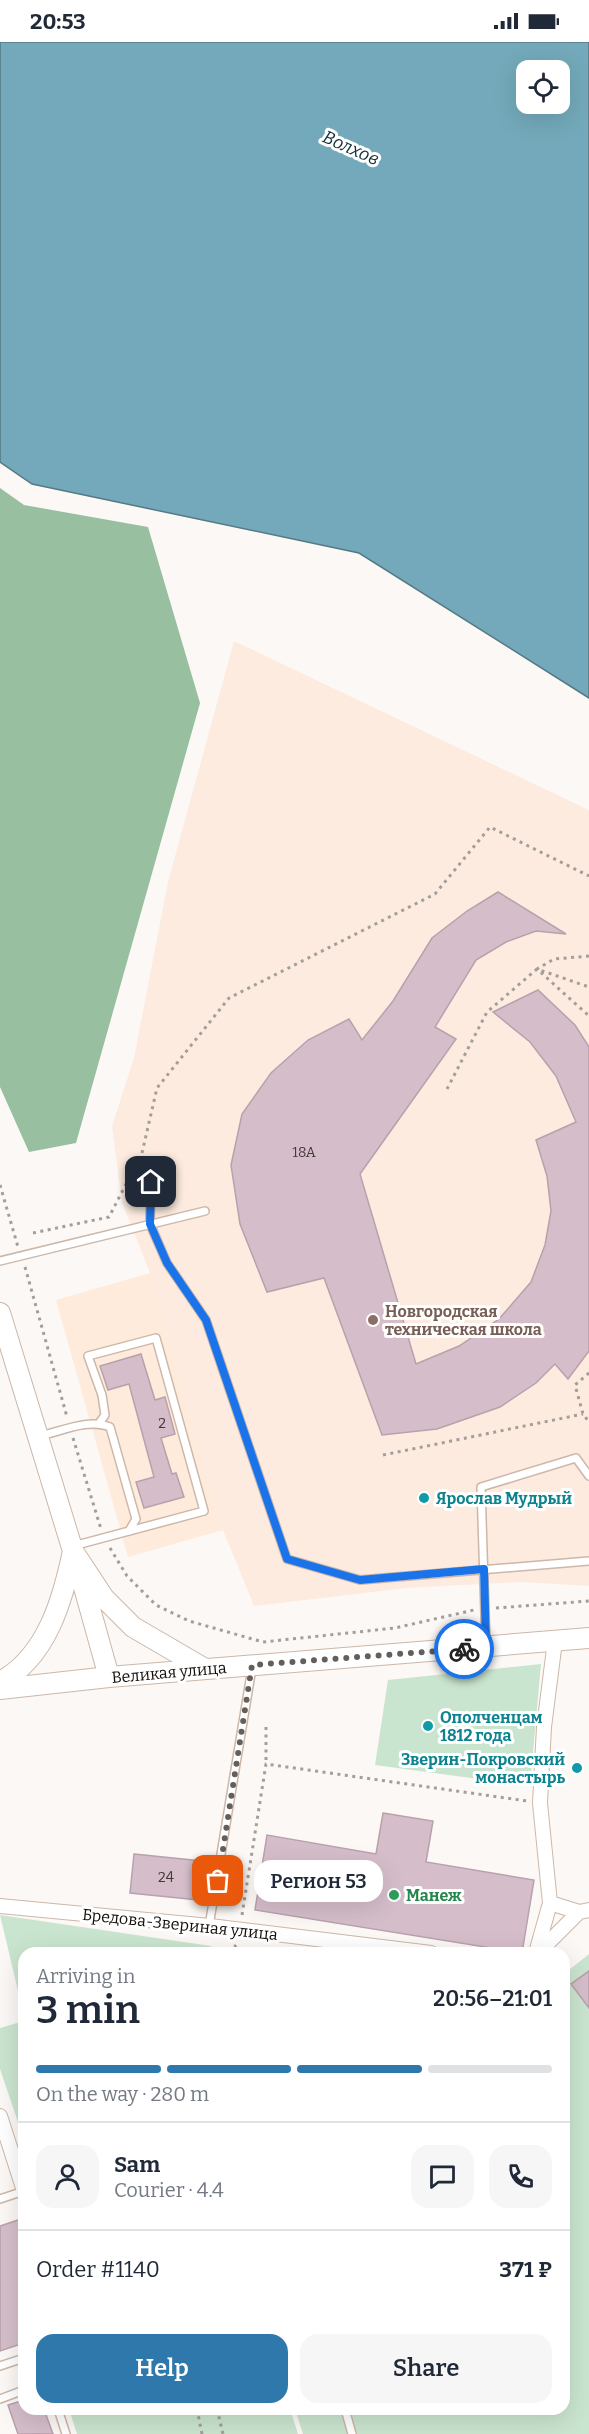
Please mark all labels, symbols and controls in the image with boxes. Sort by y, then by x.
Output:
text: 20:53 [30,8,86,35]
map controls [516,60,570,114]
button: locate [516,60,570,114]
water label: Волхов [319,126,383,170]
house number: 18А [292,1144,316,1161]
pin [125,1156,176,1207]
icon: home [134,1165,167,1198]
place label: Новгородская техническая школа [385,1302,542,1339]
marker: Новгородская техническая школа [366,1313,380,1327]
house number: 2 [158,1415,166,1432]
place label: Ярослав Мудрый [436,1489,572,1508]
marker: Ярослав Мудрый [417,1491,431,1505]
courier [434,1619,494,1679]
icon: bike [448,1633,481,1666]
street label: Великая улица [111,1658,228,1687]
place label: Ополченцам 1812 года [440,1708,543,1745]
marker: Ополченцам 1812 года [421,1719,435,1733]
place label: Зверин-Покровский монастырь [401,1750,565,1787]
marker: Зверин-Покровский монастырь [570,1761,584,1775]
pin [192,1855,243,1906]
callout: Регион 53 [254,1860,383,1902]
icon: bag [201,1864,234,1897]
house number: 24 [158,1869,174,1886]
text: Регион 53 [270,1869,367,1893]
place label: Манеж [406,1886,462,1905]
marker: Манеж [387,1888,401,1902]
street label: Бредова-Звериная улица [81,1905,279,1944]
text: Arriving in [36,1964,135,1988]
text: 20:56–21:01 [433,1985,552,2012]
text: 3 min [36,1987,140,2033]
text: On the way · 280 m [36,2082,209,2106]
button: person [36,2145,99,2208]
button: chat [411,2145,474,2208]
button: phone [489,2145,552,2208]
text: Sam [114,2151,160,2178]
text: Courier · 4.4 [114,2178,224,2202]
text: Order #1140 [36,2256,160,2283]
text: 371 ₽ [499,2256,552,2283]
button: Help [36,2334,288,2403]
button: Share [300,2334,552,2403]

